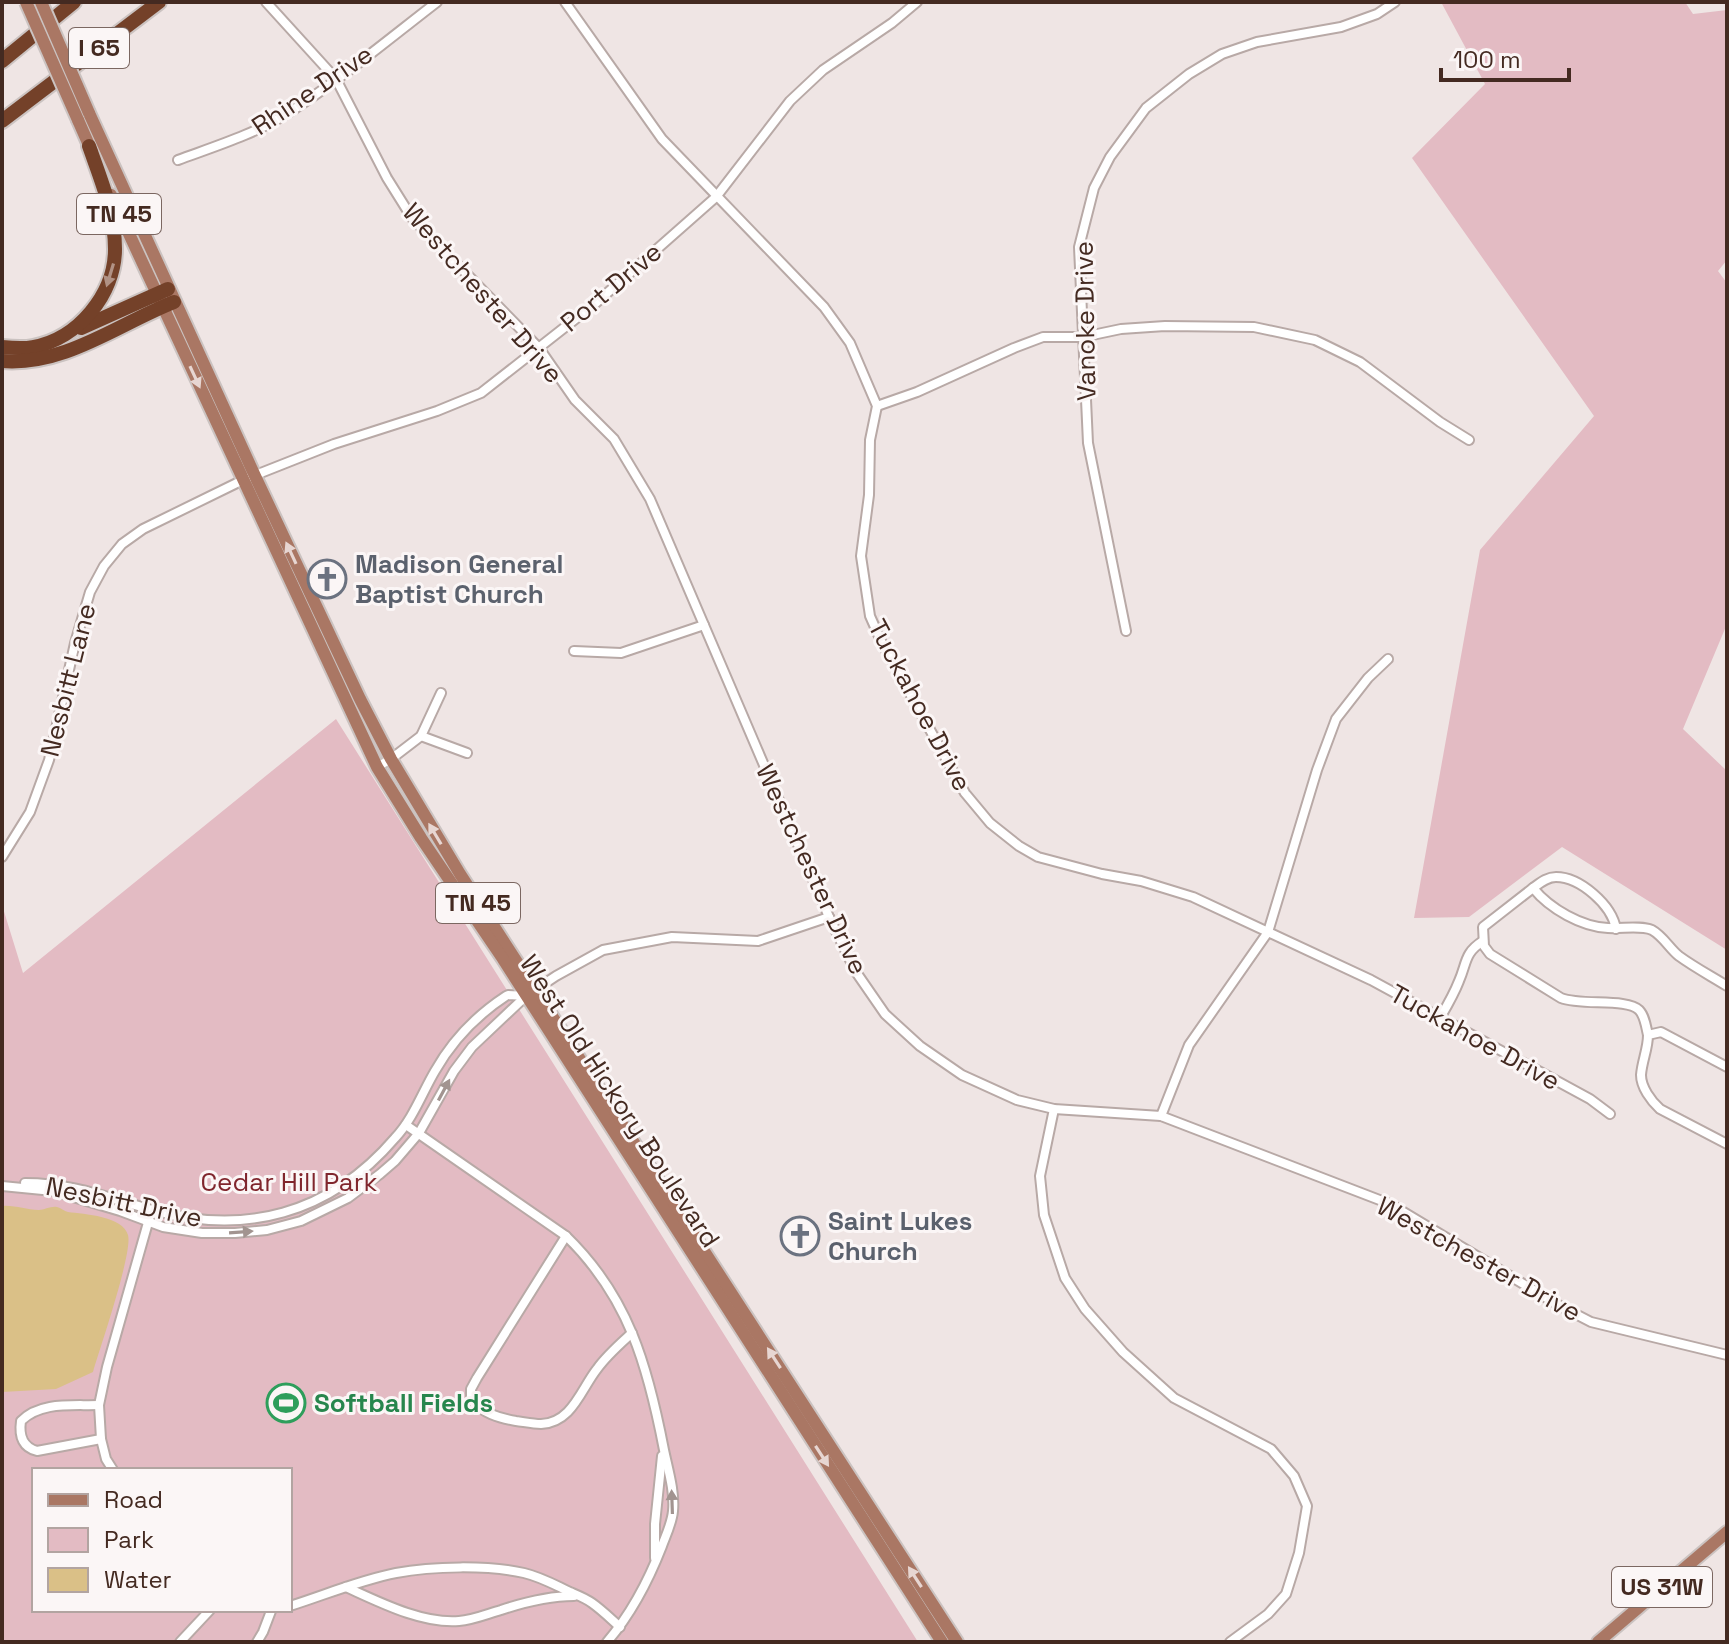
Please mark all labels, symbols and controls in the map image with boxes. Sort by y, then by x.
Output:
road number: I 65 [69,28,129,68]
scale bar [1441,32,1569,82]
street label: Rhine Drive [245,37,379,143]
text: 100 m [1453,44,1521,75]
road number: TN 45 [77,194,161,234]
street label: Westchester Drive [395,196,571,390]
street label: Port Drive [553,235,669,339]
street label: Vanoke Drive [1067,241,1103,401]
one-way arrow [103,264,116,288]
one-way arrow [188,366,202,389]
one-way arrow [284,542,298,565]
place label: Madison General Baptist Church [355,547,564,611]
church icon: Madison General Baptist Church [306,558,348,600]
street label: Nesbitt Lane [33,600,103,760]
street label: Tuckahoe Drive [860,613,980,797]
street label: Westchester Drive [748,758,876,980]
one-way arrow [429,823,443,845]
road number: TN 45 [436,883,520,923]
street label: West Old Hickory Boulevard [512,948,728,1254]
street label: Tuckahoe Drive [1384,976,1566,1098]
one-way arrow [437,1078,451,1101]
park label: Cedar Hill Park [200,1165,378,1199]
street label: Nesbitt Drive [43,1169,205,1235]
street label: Westchester Drive [1371,1189,1587,1329]
place label: Saint Lukes Church [828,1204,972,1268]
church icon: Saint Lukes Church [779,1215,821,1257]
one-way arrow [229,1226,254,1239]
one-way arrow [766,1348,781,1369]
sports icon: Softball Fields [265,1382,307,1424]
place label: Softball Fields [314,1386,493,1420]
one-way arrow [815,1446,830,1467]
legend [32,1468,292,1612]
text: Road [104,1484,163,1515]
one-way arrow [665,1489,678,1515]
text: Park [104,1524,154,1555]
text: Water [104,1564,172,1595]
one-way arrow [908,1566,923,1587]
road number: US 31W [1612,1567,1712,1607]

